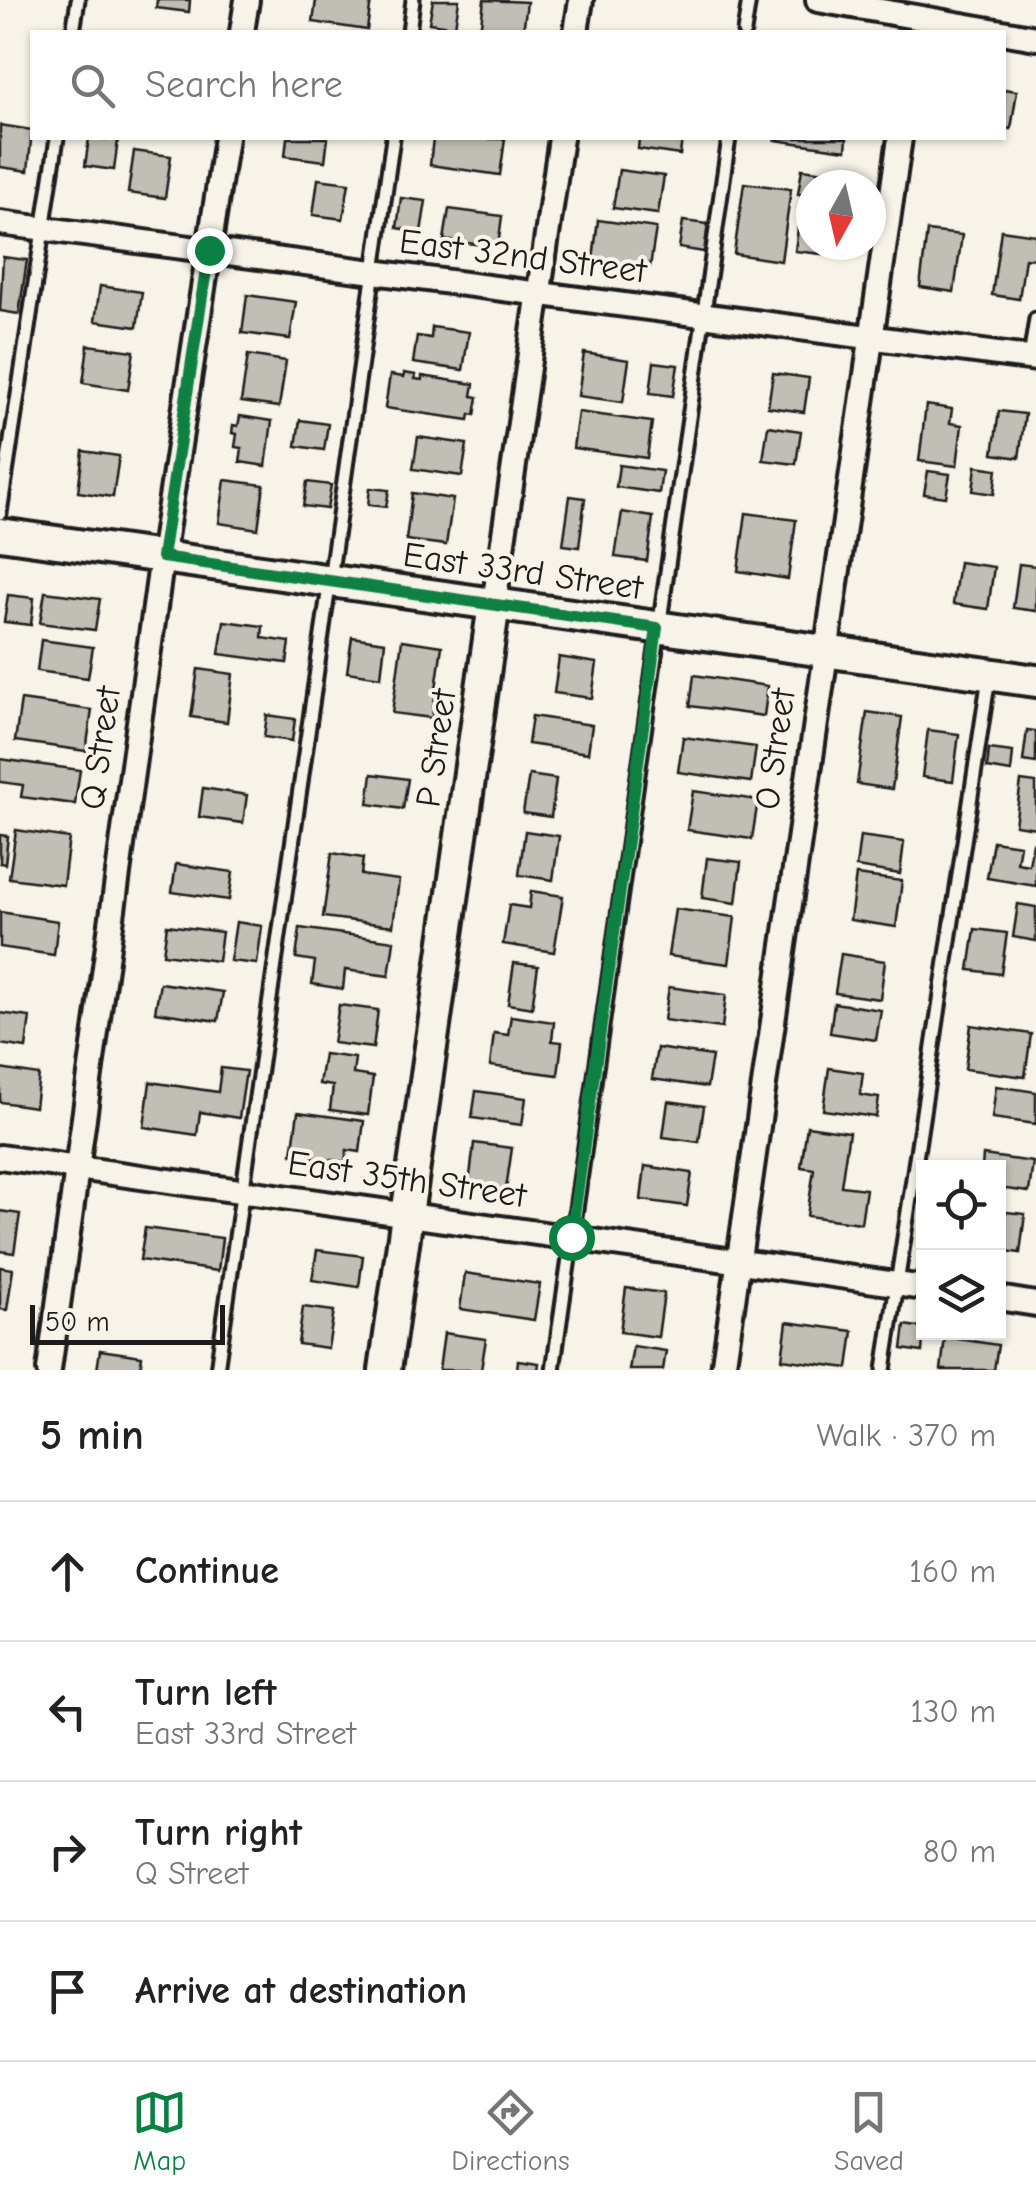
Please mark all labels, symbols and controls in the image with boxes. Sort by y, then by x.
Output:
search box [30,30,1006,140]
icon: search [65,58,120,113]
text: Search here [145,63,343,107]
north arrow [796,170,886,260]
street label: East 32nd Street [397,220,650,292]
route end [187,228,233,274]
street label: East 33rd Street [401,534,646,608]
street label: Q Street [71,683,129,812]
street label: P Street [407,685,465,810]
street label: O Street [746,685,804,812]
street label: East 35th Street [285,1142,530,1216]
map controls [916,1160,1006,1340]
button: locate [916,1160,1006,1250]
route start [549,1215,595,1261]
button: layers [916,1250,1006,1340]
scale bar [30,1300,225,1344]
text: 50 m [45,1306,110,1338]
text: 5 min [40,1411,144,1460]
text: Walk · 370 m [816,1417,996,1454]
icon: ahead [40,1544,95,1599]
text: Continue [135,1549,279,1593]
text: 160 m [909,1553,996,1590]
text: Turn left [135,1671,276,1715]
icon: left [40,1684,95,1739]
text: 130 m [910,1693,996,1730]
text: East 33rd Street [135,1715,356,1752]
text: Turn right [135,1811,302,1855]
icon: right [40,1824,95,1879]
text: 80 m [923,1833,996,1870]
text: Q Street [135,1855,248,1892]
icon: arrive [40,1964,95,2019]
text: Arrive at destination [135,1969,467,2013]
tab: Map [132,2085,187,2177]
tab: Directions [451,2085,570,2177]
tab: Saved [834,2085,904,2177]

